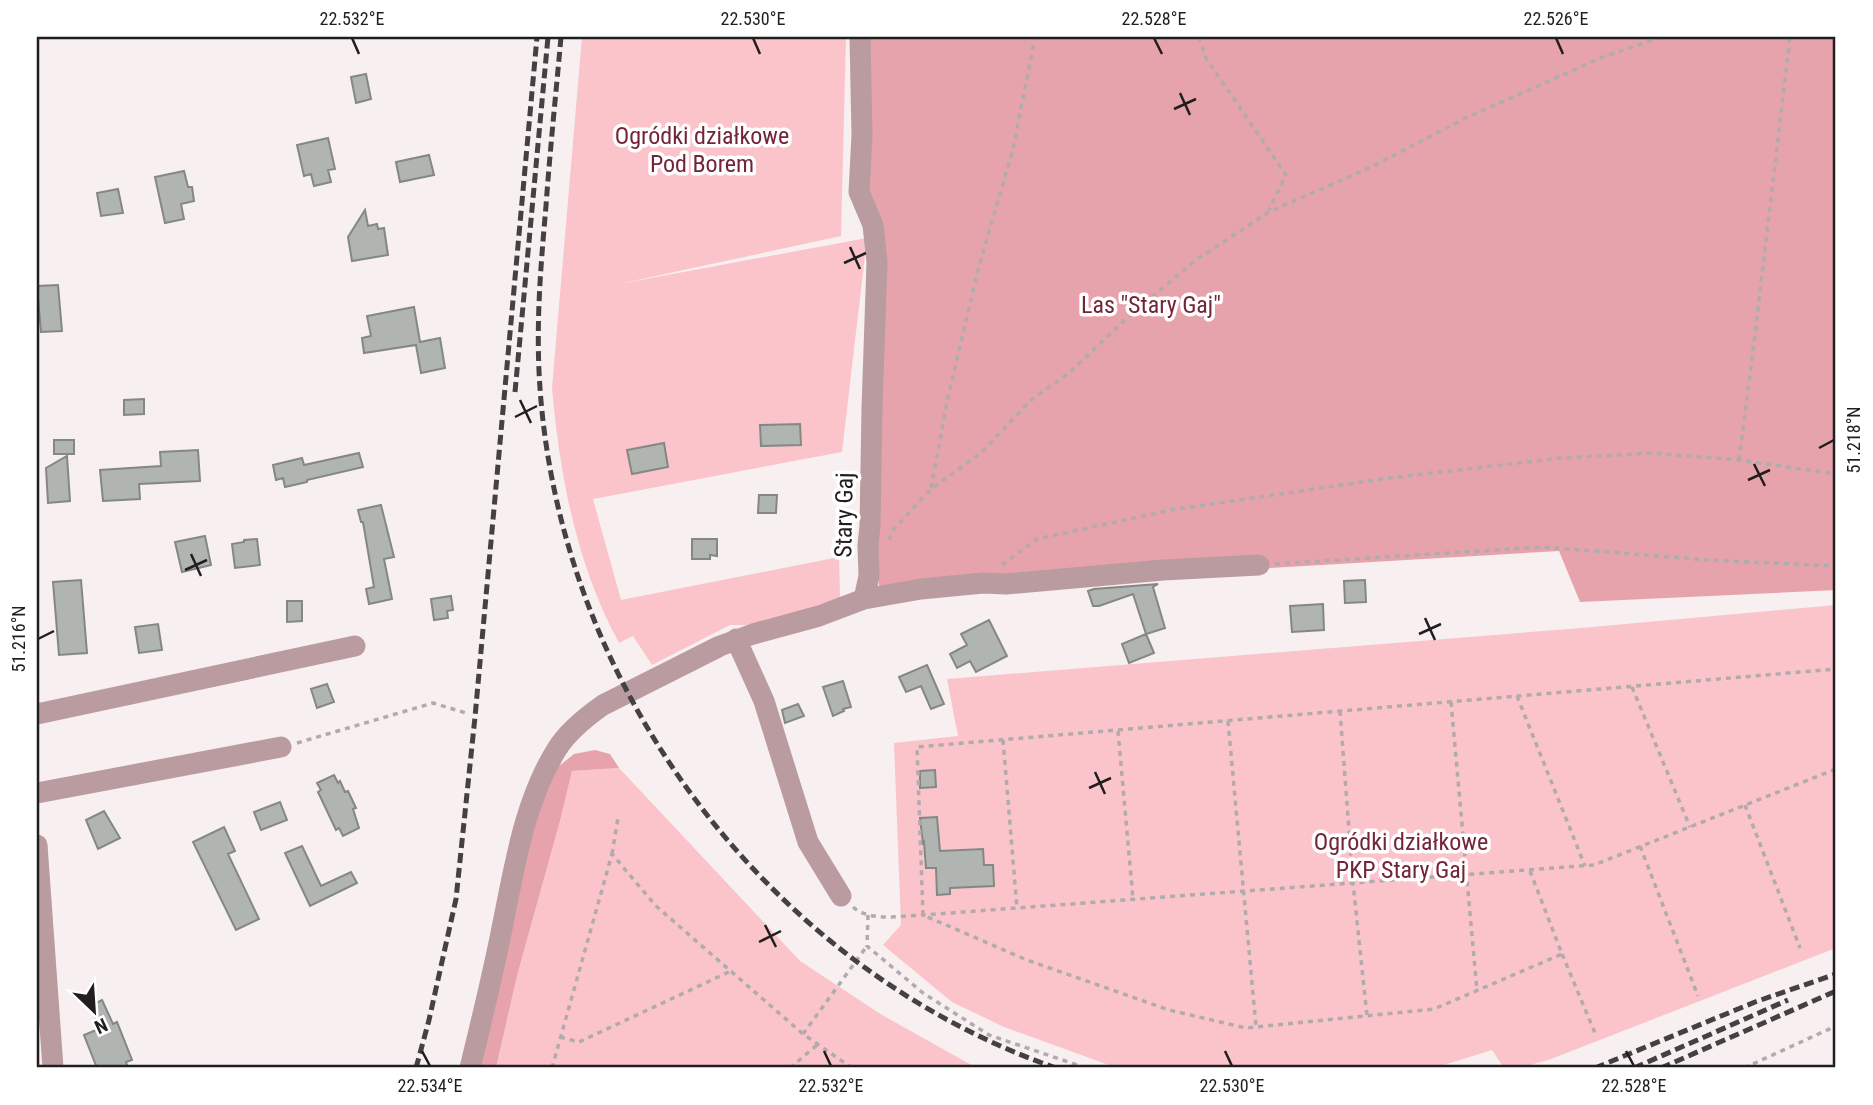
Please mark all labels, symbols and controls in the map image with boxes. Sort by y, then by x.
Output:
text: 22.532°E [320,8,384,29]
text: 22.530°E [721,8,785,29]
text: 22.528°E [1122,8,1186,29]
text: 22.526°E [1524,8,1588,29]
park label: Ogródki działkowe Pod Borem [615,122,789,178]
park label: Las "Stary Gaj" [1081,291,1221,319]
text: 51.218°N [1843,406,1864,474]
street label: Stary Gaj [829,472,859,558]
text: 51.216°N [8,605,29,673]
park label: Ogródki działkowe PKP Stary Gaj [1314,828,1488,884]
north arrow [60,976,130,1046]
text: N [91,1013,111,1039]
text: 22.534°E [398,1075,462,1096]
text: 22.532°E [799,1075,863,1096]
text: 22.530°E [1200,1075,1264,1096]
text: 22.528°E [1602,1075,1666,1096]

